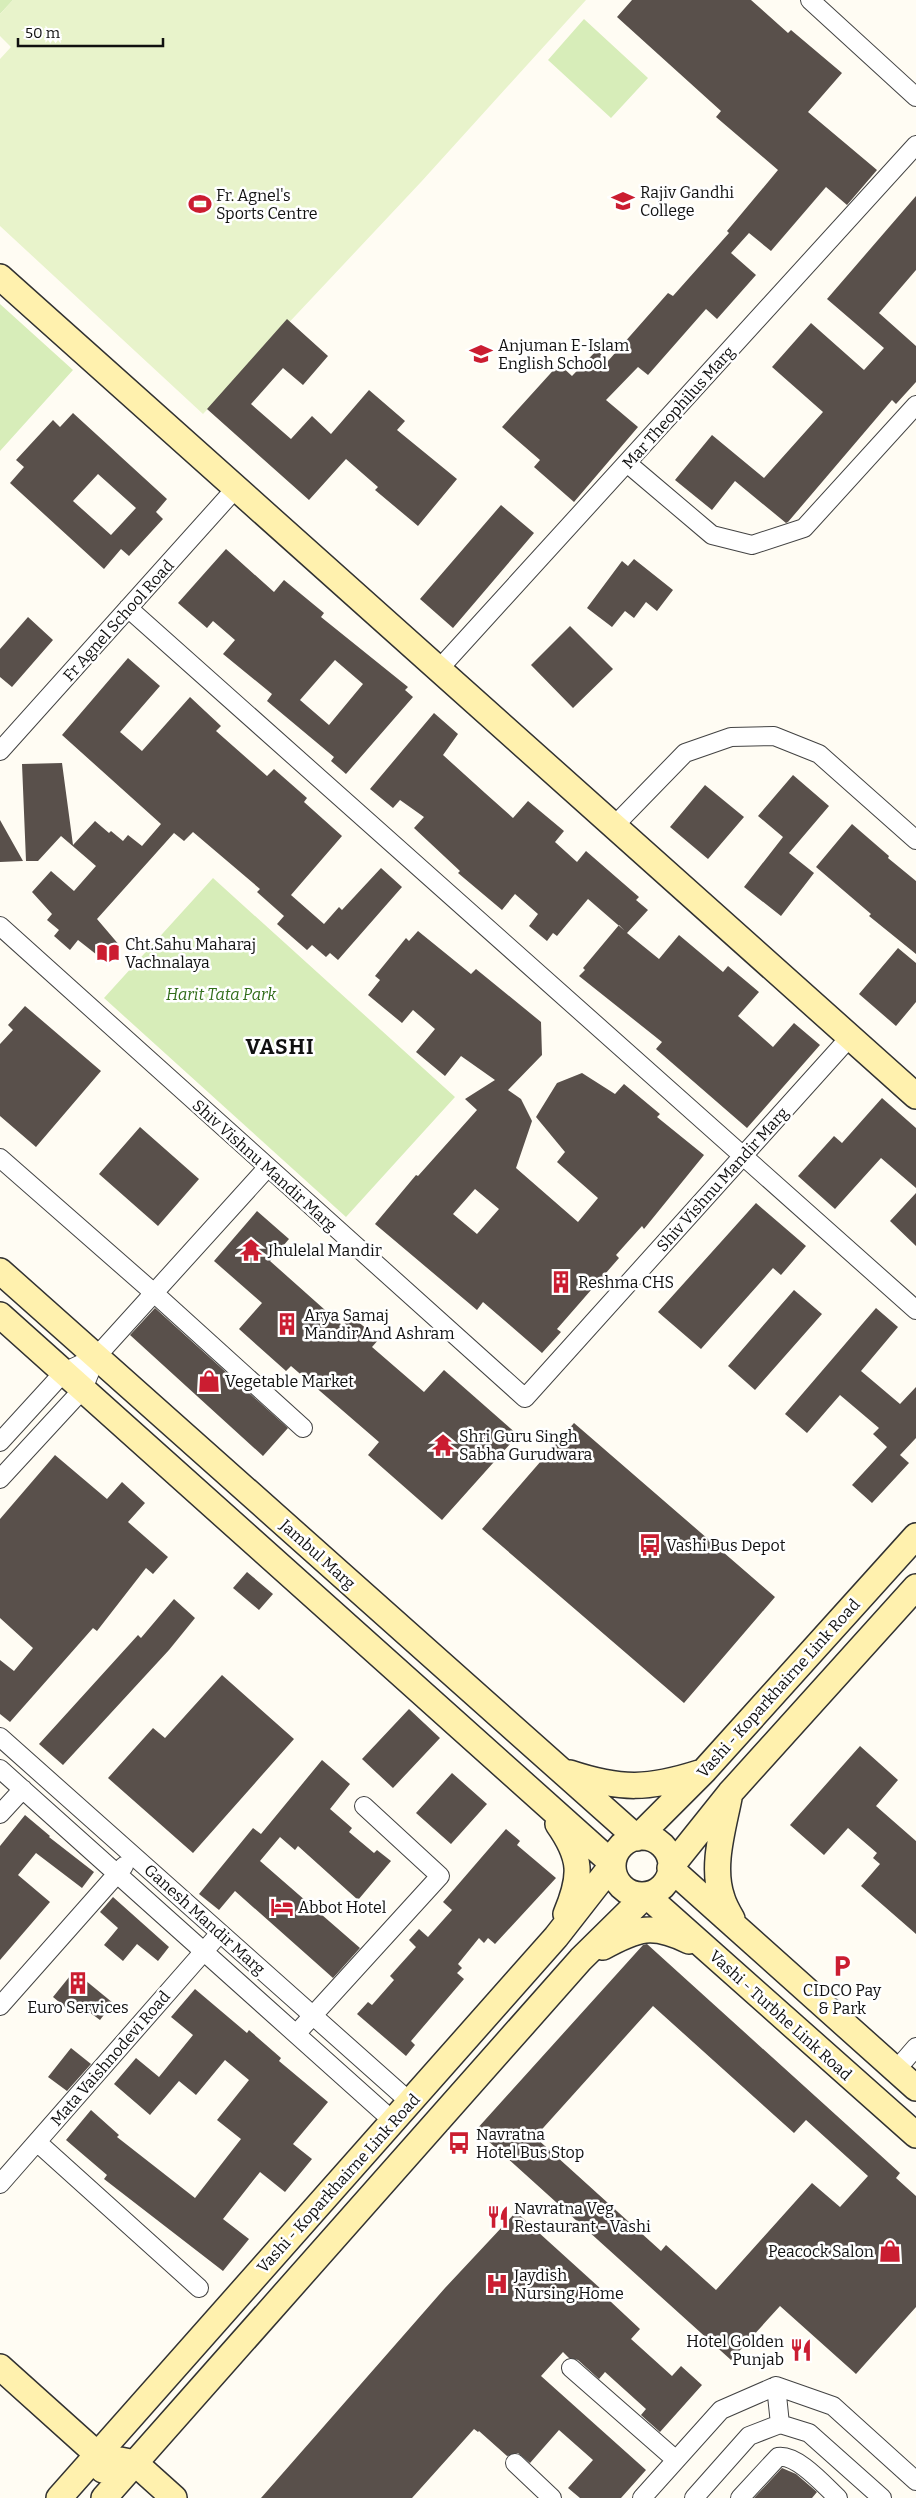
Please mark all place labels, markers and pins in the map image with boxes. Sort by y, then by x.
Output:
place label: Rajiv Gandhi College [640,183,734,220]
place label: Fr. Agnel's Sports Centre [216,186,317,223]
school or university icon: Rajiv Gandhi College [610,188,636,214]
sports icon: Fr. Agnel's Sports Centre [187,191,213,217]
place label: Anjuman E-Islam English School [498,336,629,373]
school or university icon: Anjuman E-Islam English School [468,341,494,367]
place label: Cht.Sahu Maharaj Vachnalaya [125,935,256,972]
library icon: Cht.Sahu Maharaj Vachnalaya [95,940,121,966]
temple icon: Jhulelal Mandir [238,1237,264,1263]
place label: Jhulelal Mandir [267,1241,382,1260]
building icon: Reshma CHS [548,1269,574,1295]
place label: Reshma CHS [578,1273,674,1292]
place label: Arya Samaj Mandir And Ashram [304,1306,455,1343]
building icon: Arya Samaj Mandir And Ashram [274,1311,300,1337]
shop icon: Vegetable Market [196,1368,222,1394]
place label: Vegetable Market [225,1372,354,1391]
place label: Shri Guru Singh Sabha Gurudwara [459,1427,593,1464]
temple icon: Shri Guru Singh Sabha Gurudwara [430,1432,456,1458]
bus stop icon: Vashi Bus Depot [637,1532,663,1558]
place label: Vashi Bus Depot [666,1536,786,1555]
hotel icon: Abbot Hotel [269,1894,295,1920]
place label: Abbot Hotel [298,1898,387,1917]
parking icon: CIDCO Pay & Park [829,1953,855,1979]
building icon: Euro Services [65,1970,91,1996]
place label: CIDCO Pay & Park [803,1981,882,2018]
place label: Euro Services [27,1998,129,2017]
place label: Navratna Hotel Bus Stop [476,2125,584,2162]
bus stop icon: Navratna Hotel Bus Stop [446,2130,472,2156]
place label: Navratna Veg Restaurant - Vashi [514,2199,651,2236]
restaurant icon: Navratna Veg Restaurant - Vashi [485,2204,511,2230]
shop icon: Peacock Salon [877,2238,903,2264]
place label: Peacock Salon [768,2242,874,2261]
place label: Jaydish Nursing Home [513,2266,624,2303]
hospital icon: Jaydish Nursing Home [484,2271,510,2297]
place label: Hotel Golden Punjab [686,2332,784,2369]
restaurant icon: Hotel Golden Punjab [788,2337,814,2363]

